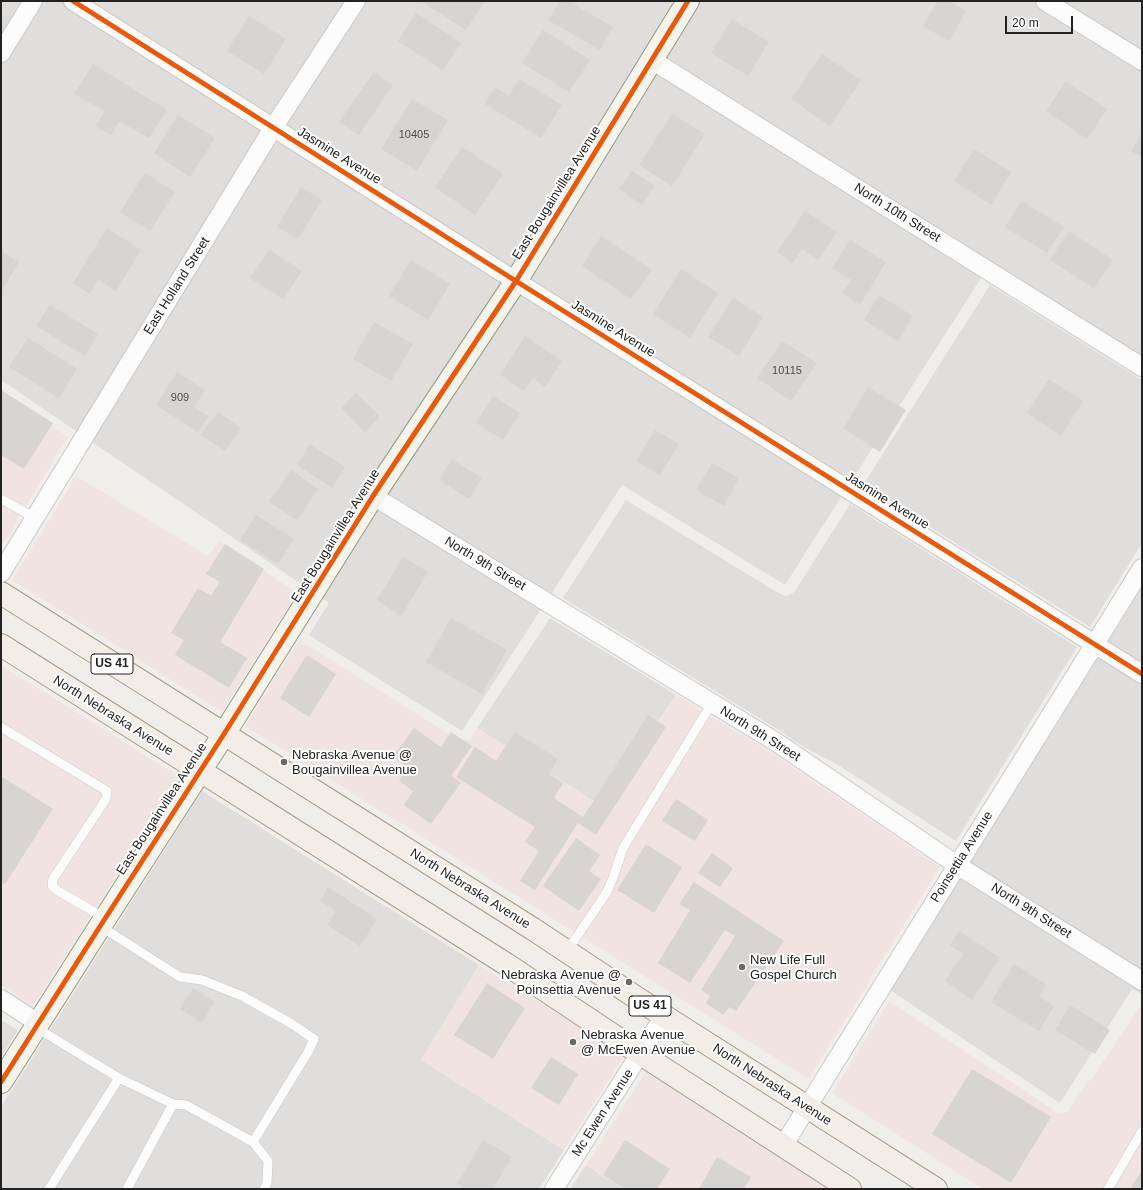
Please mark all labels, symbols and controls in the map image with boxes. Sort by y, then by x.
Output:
scale bar [1007,8,1075,34]
text: 20 m [1012,16,1039,30]
street label: East Bougainvillea Avenue [509,123,605,263]
street label: Jasmine Avenue [294,124,384,188]
house number: 10405 [399,128,429,142]
street label: North 10th Street [851,180,943,246]
street label: East Holland Street [141,234,213,338]
street label: Jasmine Avenue [568,297,658,361]
house number: 10115 [772,364,802,378]
house number: 909 [171,391,189,405]
street label: East Bougainvillea Avenue [288,466,384,606]
street label: Jasmine Avenue [842,469,932,533]
street label: North 9th Street [442,534,528,594]
road number: US 41 [91,654,133,674]
street label: North Nebraska Avenue [50,673,176,759]
street label: North 9th Street [717,703,803,765]
street label: East Bougainvillea Avenue [113,740,211,878]
place label: Nebraska Avenue @ Bougainvillea Avenue [292,747,417,778]
marker: Nebraska Avenue @ Bougainvillea Avenue [279,757,289,767]
street label: Poinsettia Avenue [928,809,996,905]
street label: North Nebraska Avenue [407,846,533,932]
street label: North 9th Street [988,880,1074,942]
place label: New Life Full Gospel Church [750,952,837,983]
marker: New Life Full Gospel Church [737,962,747,972]
place label: Nebraska Avenue @ Poinsettia Avenue [501,967,621,998]
marker: Nebraska Avenue @ Poinsettia Avenue [624,977,634,987]
road number: US 41 [629,996,671,1016]
place label: Nebraska Avenue @ McEwen Avenue [581,1027,695,1058]
marker: Nebraska Avenue @ McEwen Avenue [568,1037,578,1047]
street label: North Nebraska Avenue [710,1041,834,1129]
street label: Mc Ewen Avenue [569,1066,637,1160]

